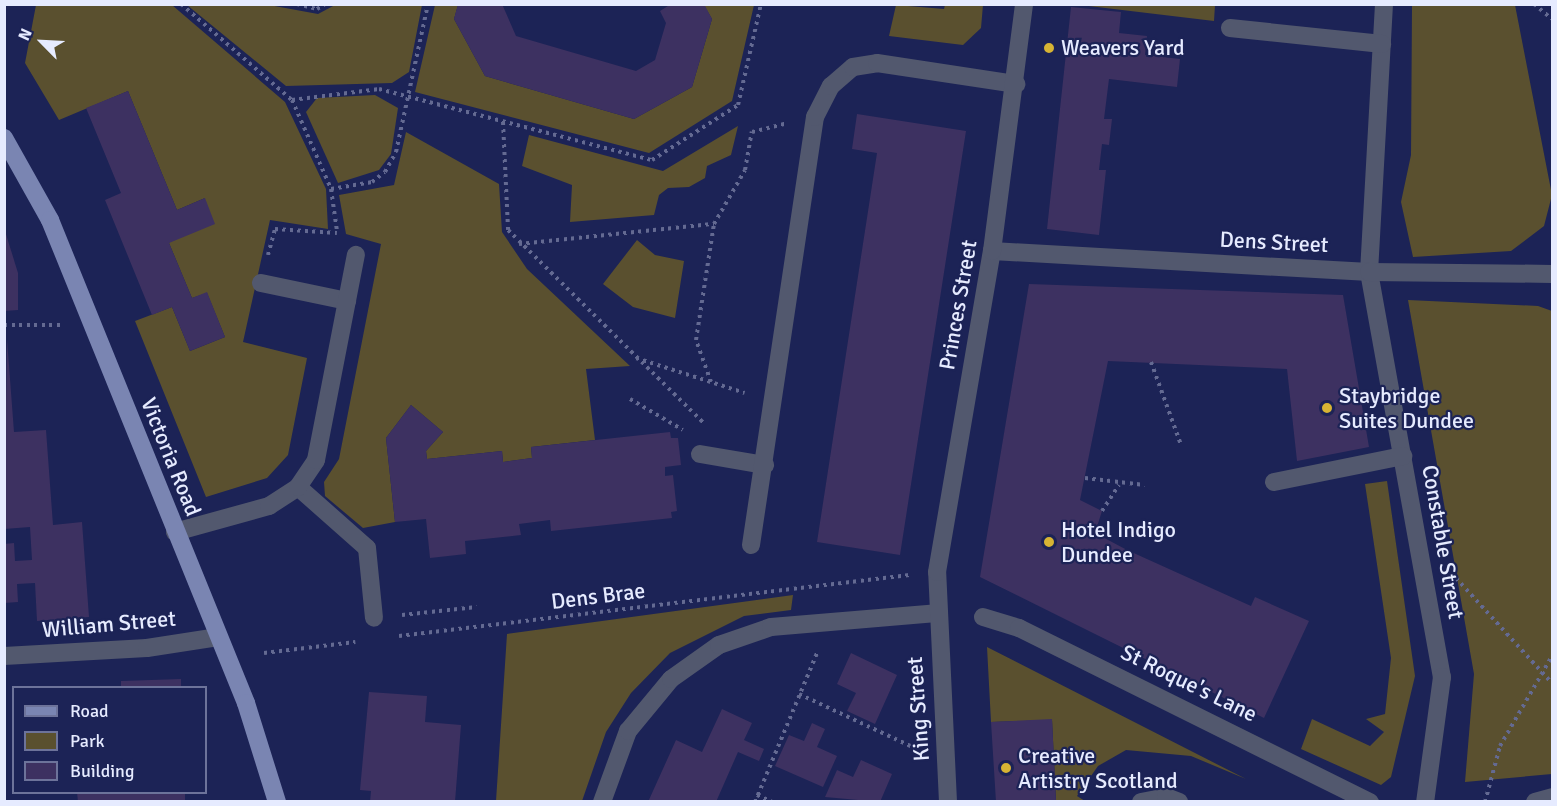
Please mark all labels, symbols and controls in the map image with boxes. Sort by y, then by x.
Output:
north arrow [12,12,72,72]
text: N [14,26,37,44]
place label: Weavers Yard [1061,35,1185,61]
marker: Weavers Yard [1042,41,1056,55]
street label: Dens Street [1219,226,1329,258]
street label: Princes Street [934,238,982,372]
place label: Staybridge Suites Dundee [1339,382,1474,434]
street label: Victoria Road [135,394,207,520]
marker: Staybridge Suites Dundee [1320,401,1334,415]
street label: Constable Street [1416,463,1470,621]
place label: Hotel Indigo Dundee [1061,516,1176,568]
marker: Hotel Indigo Dundee [1042,535,1056,549]
street label: Dens Brae [549,577,647,615]
street label: William Street [41,605,177,643]
street label: St Roque's Lane [1117,639,1261,727]
street label: King Street [901,656,935,762]
legend [12,686,207,794]
text: Road [70,700,109,722]
text: Park [70,730,105,752]
place label: Creative Artistry Scotland [1018,742,1178,794]
text: Building [70,760,134,782]
marker: Creative Artistry Scotland [999,761,1013,775]

